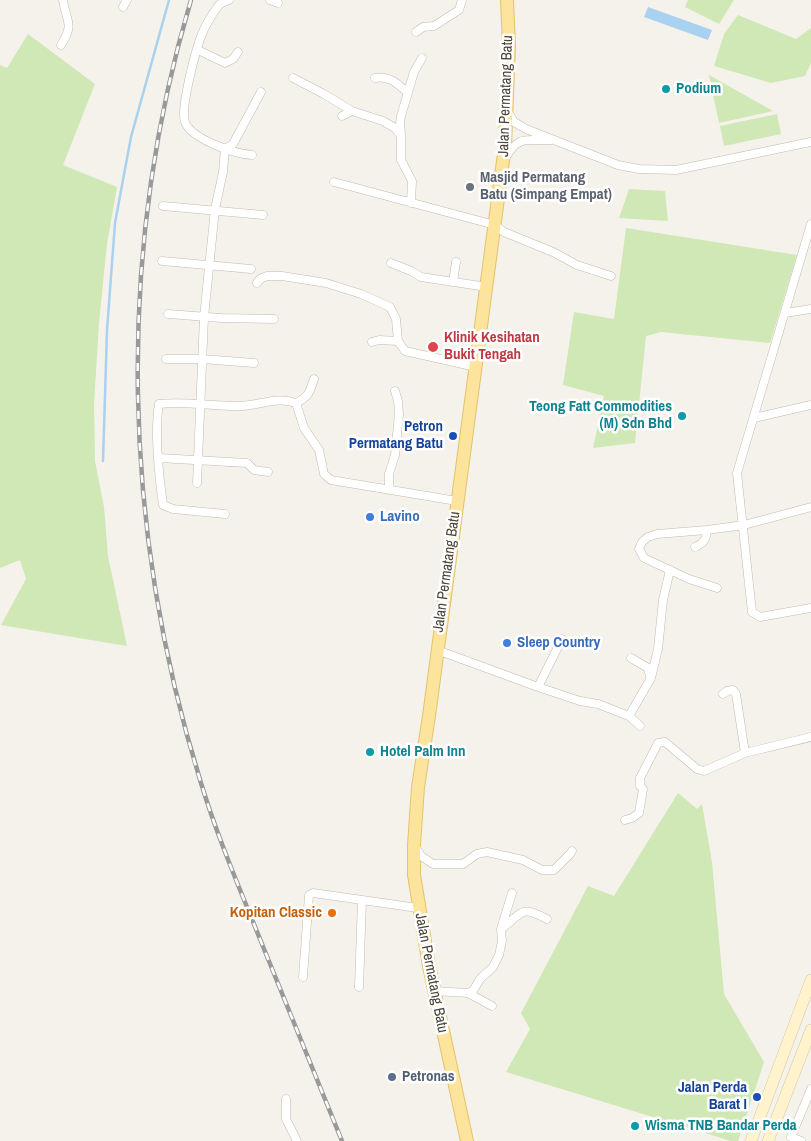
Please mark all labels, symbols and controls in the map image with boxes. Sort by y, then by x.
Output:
street label: Jalan Permatang Batu [495,35,517,157]
place label: Podium [676,80,721,98]
marker: Podium [660,83,672,95]
place label: Masjid Permatang Batu (Simpang Empat) [480,169,612,204]
marker: Masjid Permatang Batu (Simpang Empat) [464,181,476,193]
place label: Klinik Kesihatan Bukit Tengah [444,329,540,364]
marker: Klinik Kesihatan Bukit Tengah [426,340,440,354]
place label: Teong Fatt Commodities (M) Sdn Bhd [529,398,672,433]
marker: Teong Fatt Commodities (M) Sdn Bhd [676,410,688,422]
place label: Petron Permatang Batu [349,418,443,453]
marker: Petron Permatang Batu [447,430,459,442]
place label: Lavino [380,508,420,526]
street label: Jalan Permatang Batu [430,510,464,634]
marker: Lavino [364,511,376,523]
place label: Sleep Country [517,634,600,652]
marker: Sleep Country [501,637,513,649]
place label: Hotel Palm Inn [380,743,465,761]
marker: Hotel Palm Inn [364,746,376,758]
place label: Kopitan Classic [230,904,322,922]
marker: Kopitan Classic [326,907,338,919]
street label: Jalan Permatang Batu [411,912,451,1034]
place label: Petronas [402,1068,455,1086]
marker: Petronas [386,1071,398,1083]
place label: Jalan Perda Barat I [678,1079,747,1114]
marker: Jalan Perda Barat I [751,1091,763,1103]
place label: Wisma TNB Bandar Perda [645,1117,797,1135]
marker: Wisma TNB Bandar Perda [629,1120,641,1132]

